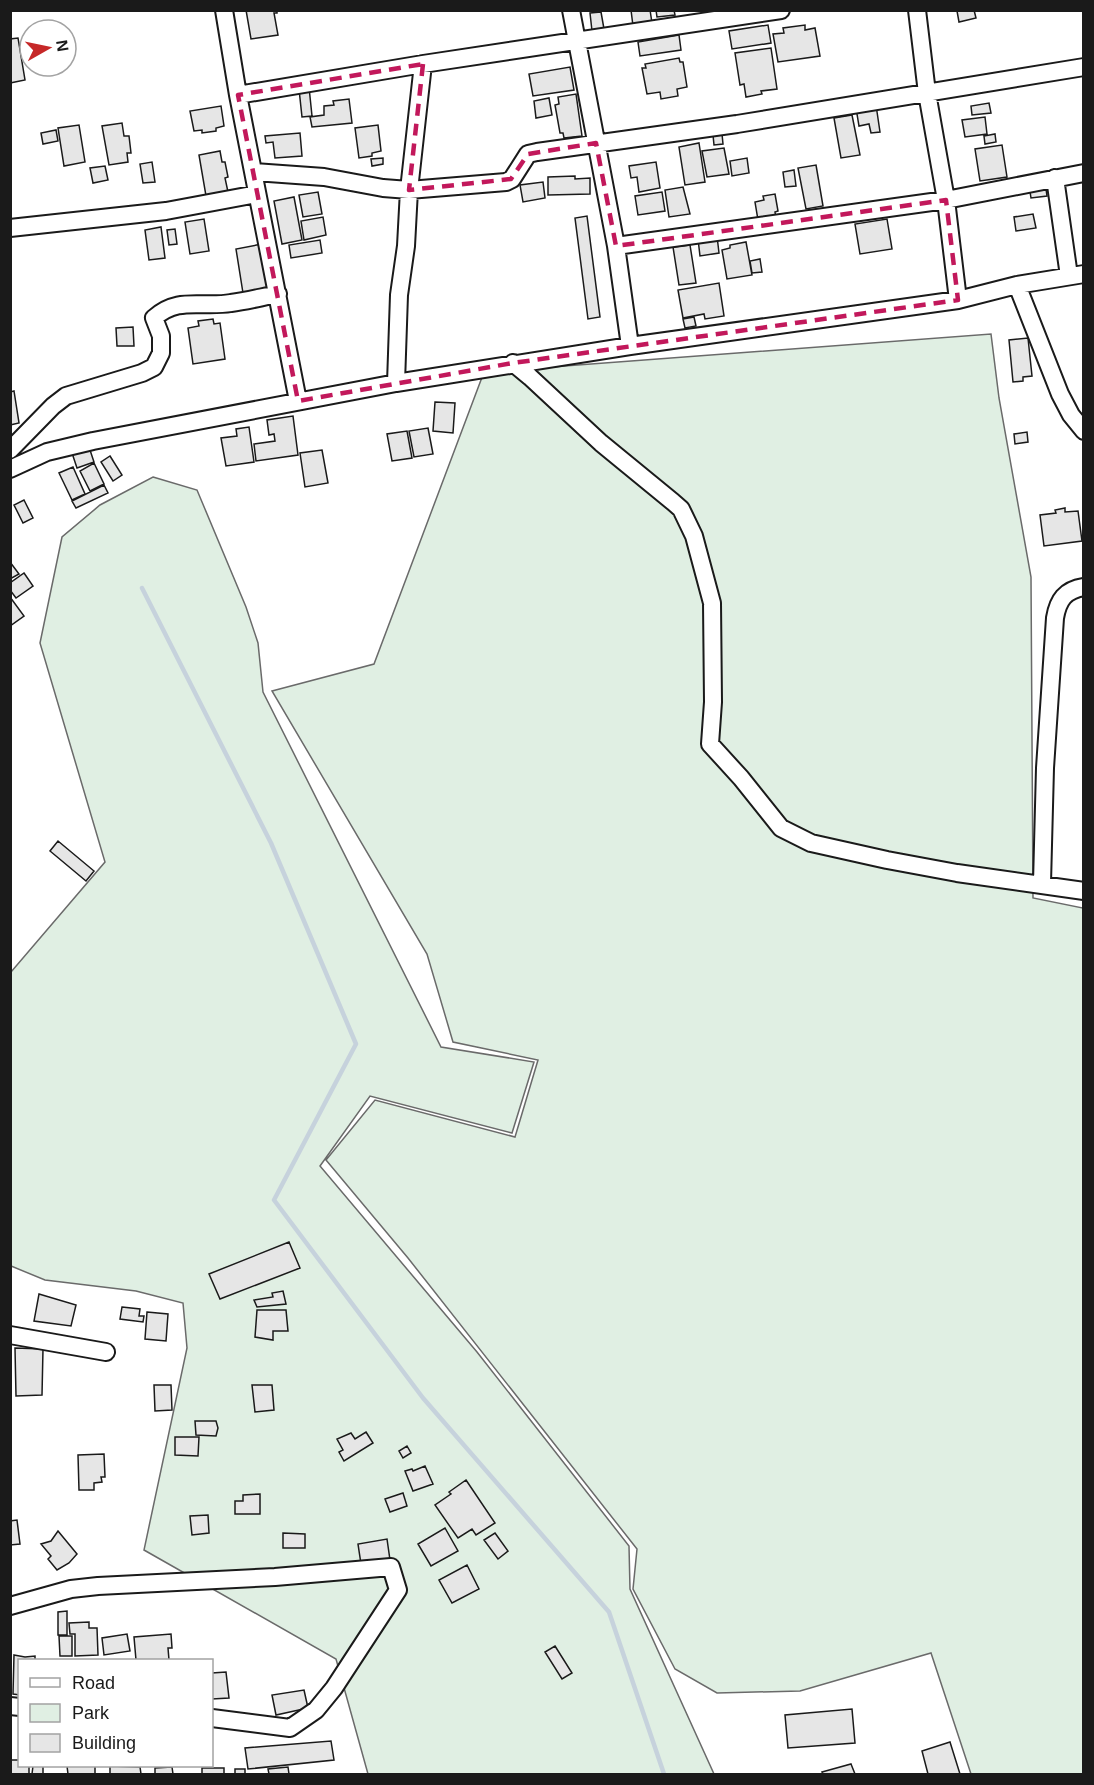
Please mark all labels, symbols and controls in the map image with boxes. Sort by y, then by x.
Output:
north arrow [18,18,78,78]
text: N [53,39,72,53]
legend [18,1659,213,1767]
text: Road [72,1673,115,1693]
text: Park [72,1703,110,1723]
text: Building [72,1733,136,1753]

